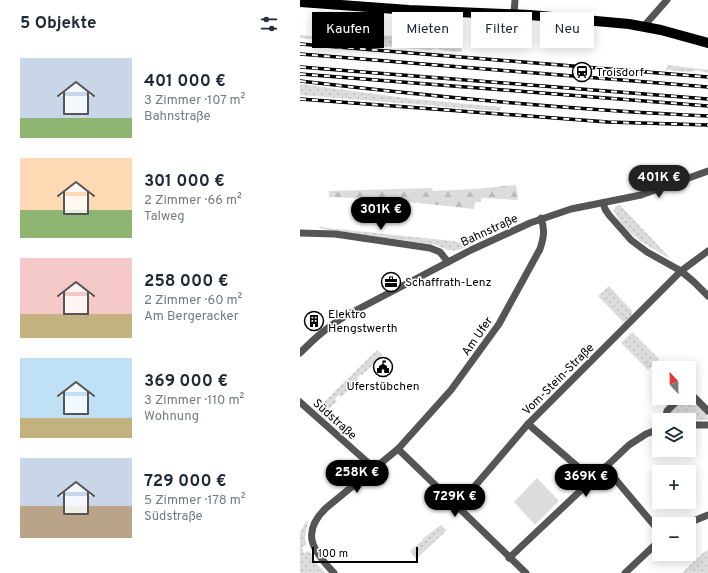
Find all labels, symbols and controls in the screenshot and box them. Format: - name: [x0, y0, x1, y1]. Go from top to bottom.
- chip: Kaufen: [312, 12, 384, 48]
- chip: Mieten: [392, 12, 463, 48]
- chip: Filter: [471, 12, 532, 48]
- chip: Neu: [540, 12, 594, 48]
- text: 5 Objekte: [20, 13, 96, 35]
- icon: filters: [258, 13, 280, 35]
- station icon: Troisdorf: [571, 61, 593, 83]
- place label: Troisdorf: [596, 65, 644, 81]
- text: 401 000 €: [144, 71, 226, 93]
- icon: home: [52, 74, 100, 122]
- text: 3 Zimmer · 107 m²: [144, 93, 245, 109]
- text: Bahnstraße: [144, 109, 210, 125]
- pin: 401K €: [626, 165, 692, 199]
- text: 401K €: [638, 170, 680, 186]
- text: 301 000 €: [144, 171, 225, 193]
- icon: home: [52, 174, 100, 222]
- text: 2 Zimmer · 66 m²: [144, 193, 242, 209]
- pin: 301K €: [348, 197, 414, 231]
- text: 301K €: [360, 202, 402, 218]
- text: Talweg: [144, 209, 185, 225]
- street label: Bahnstraße: [458, 211, 521, 251]
- text: 258 000 €: [144, 271, 228, 293]
- office icon: Schaffrath-Lenz: [380, 271, 402, 293]
- icon: home: [52, 274, 100, 322]
- place label: Schaffrath-Lenz: [405, 275, 492, 291]
- text: 2 Zimmer · 60 m²: [144, 293, 242, 309]
- place label: Elektro Hengstwerth: [328, 307, 397, 337]
- text: Am Bergeracker: [144, 309, 239, 325]
- building icon: Elektro Hengstwerth: [303, 310, 325, 332]
- street label: Am Ufer: [459, 314, 497, 359]
- street label: Vom-Stein-Straße: [519, 340, 598, 419]
- public building icon: Uferstübchen: [372, 356, 394, 378]
- north arrow: [652, 361, 696, 405]
- map controls: [652, 361, 696, 561]
- text: 369 000 €: [144, 371, 228, 393]
- icon: home: [52, 374, 100, 422]
- place label: Uferstübchen: [346, 379, 420, 395]
- text: 3 Zimmer · 110 m²: [144, 393, 244, 409]
- street label: Südstraße: [309, 396, 360, 444]
- text: Wohnung: [144, 409, 199, 425]
- button: layers: [652, 413, 696, 457]
- pin: 258K €: [324, 460, 390, 494]
- pin: 369K €: [553, 464, 619, 498]
- text: 258K €: [335, 465, 379, 481]
- button: +: [652, 465, 696, 509]
- text: 369K €: [564, 469, 608, 485]
- text: 729 000 €: [144, 471, 227, 493]
- icon: home: [52, 474, 100, 522]
- pin: 729K €: [422, 484, 488, 518]
- text: 729K €: [433, 489, 477, 505]
- text: 5 Zimmer · 178 m²: [144, 493, 245, 509]
- text: Südstraße: [144, 509, 203, 525]
- button: −: [652, 517, 696, 561]
- scale bar: [312, 545, 418, 564]
- text: 100 m: [318, 547, 348, 561]

